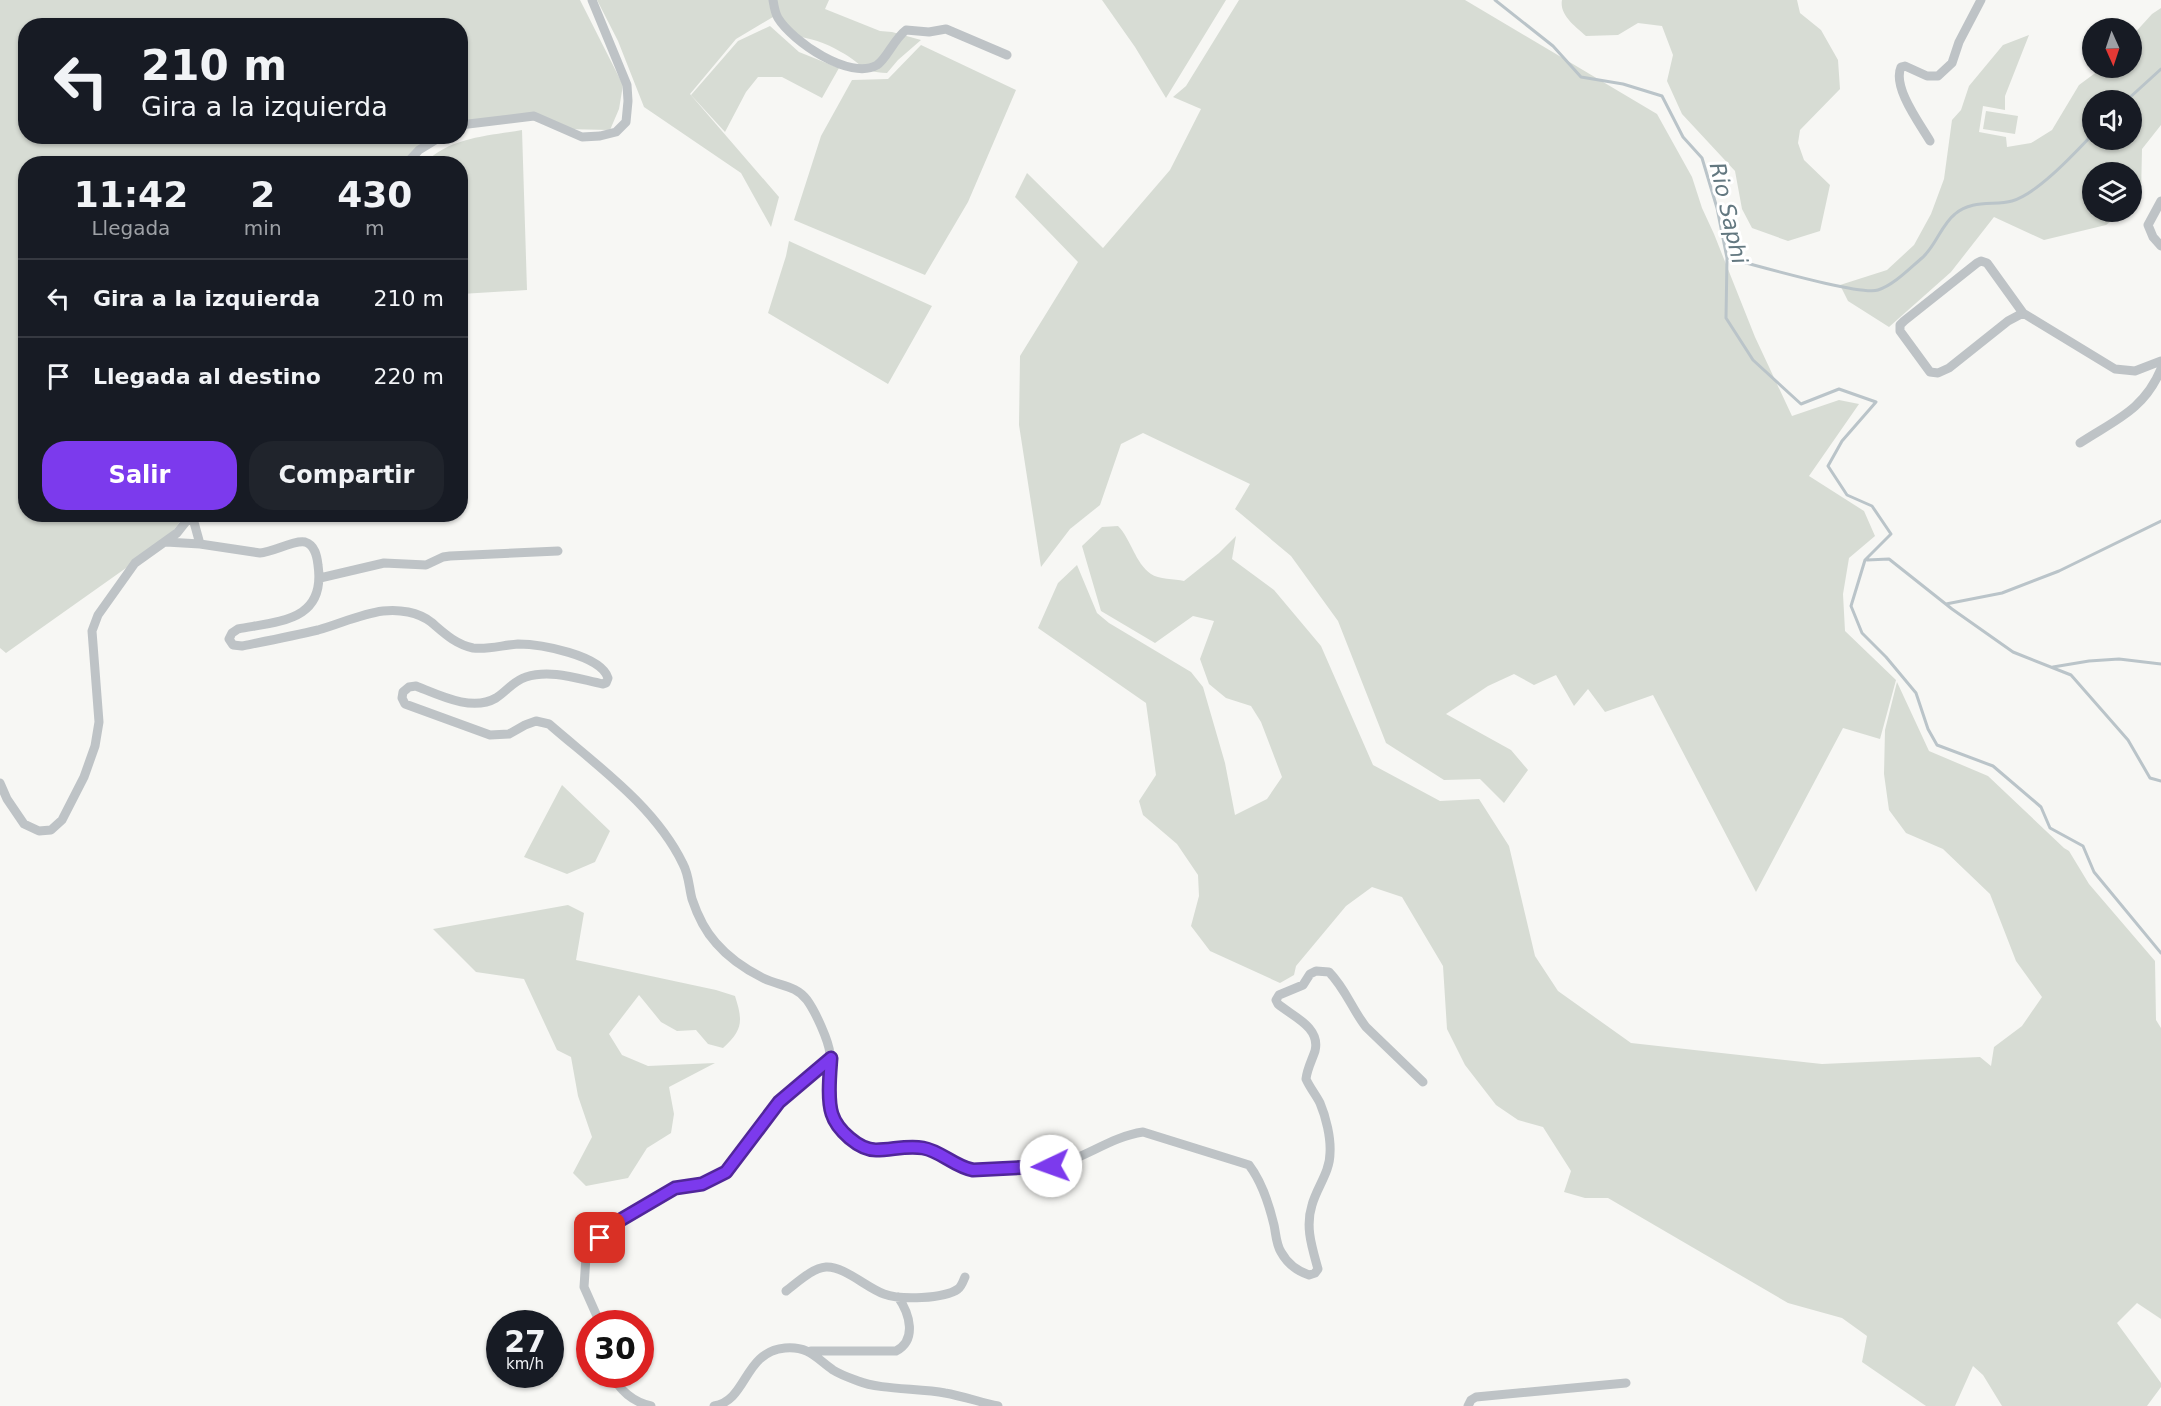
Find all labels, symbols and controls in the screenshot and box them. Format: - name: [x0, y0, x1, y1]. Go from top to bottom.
- north arrow: [2082, 18, 2142, 78]
- map controls: [2082, 18, 2142, 222]
- text: 210 m: [141, 41, 287, 90]
- icon: left: [42, 42, 120, 120]
- button: sound: [2082, 90, 2142, 150]
- text: Gira a la izquierda: [141, 91, 388, 122]
- water label: Rio Saphi: [1705, 160, 1752, 266]
- button: layers: [2082, 162, 2142, 222]
- text: 11:42: [74, 174, 188, 215]
- text: 2: [250, 174, 275, 215]
- text: 430: [337, 174, 412, 215]
- text: Llegada: [91, 216, 170, 240]
- text: min: [244, 216, 282, 240]
- text: m: [365, 216, 385, 240]
- icon: left: [42, 282, 75, 315]
- text: Gira a la izquierda: [93, 286, 320, 311]
- text: 210 m: [374, 286, 444, 311]
- icon: arrive: [42, 360, 75, 393]
- text: Llegada al destino: [93, 364, 321, 389]
- text: 220 m: [374, 364, 444, 389]
- button: Salir: [42, 441, 237, 510]
- button: Compartir: [249, 441, 444, 510]
- position arrow: [1019, 1134, 1083, 1198]
- pin: [574, 1212, 625, 1263]
- icon: arrive: [583, 1221, 616, 1254]
- speed limit sign: 30: [576, 1310, 654, 1388]
- text: 27: [504, 1324, 546, 1359]
- text: km/h: [506, 1355, 544, 1373]

